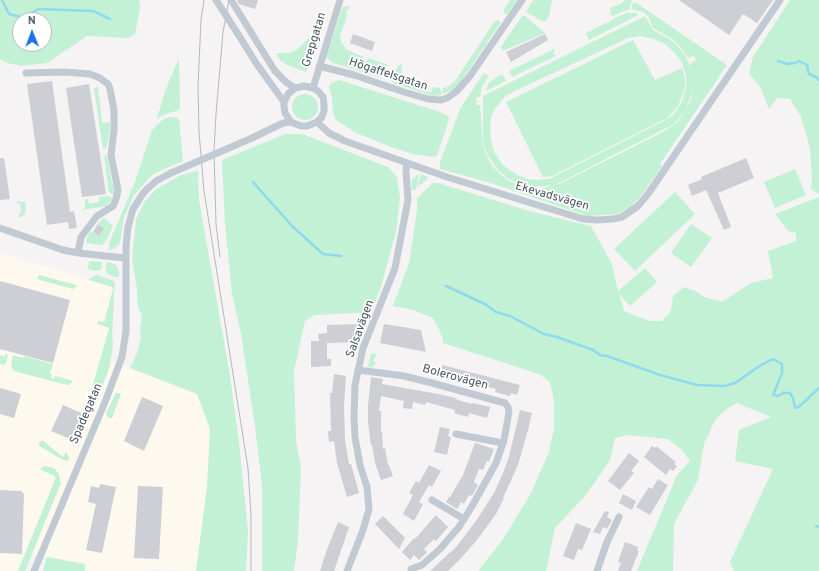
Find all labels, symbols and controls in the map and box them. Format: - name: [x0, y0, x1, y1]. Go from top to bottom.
- street label: Grepgatan: [300, 11, 330, 69]
- north arrow: [12, 12, 52, 52]
- text: N: [28, 14, 36, 28]
- street label: Högaffelsgatan: [347, 55, 429, 95]
- street label: Ekevadsvägen: [513, 180, 591, 214]
- street label: Salsavägen: [344, 298, 378, 360]
- street label: Bolerovägen: [420, 362, 490, 394]
- street label: Spadegatan: [68, 381, 106, 447]

